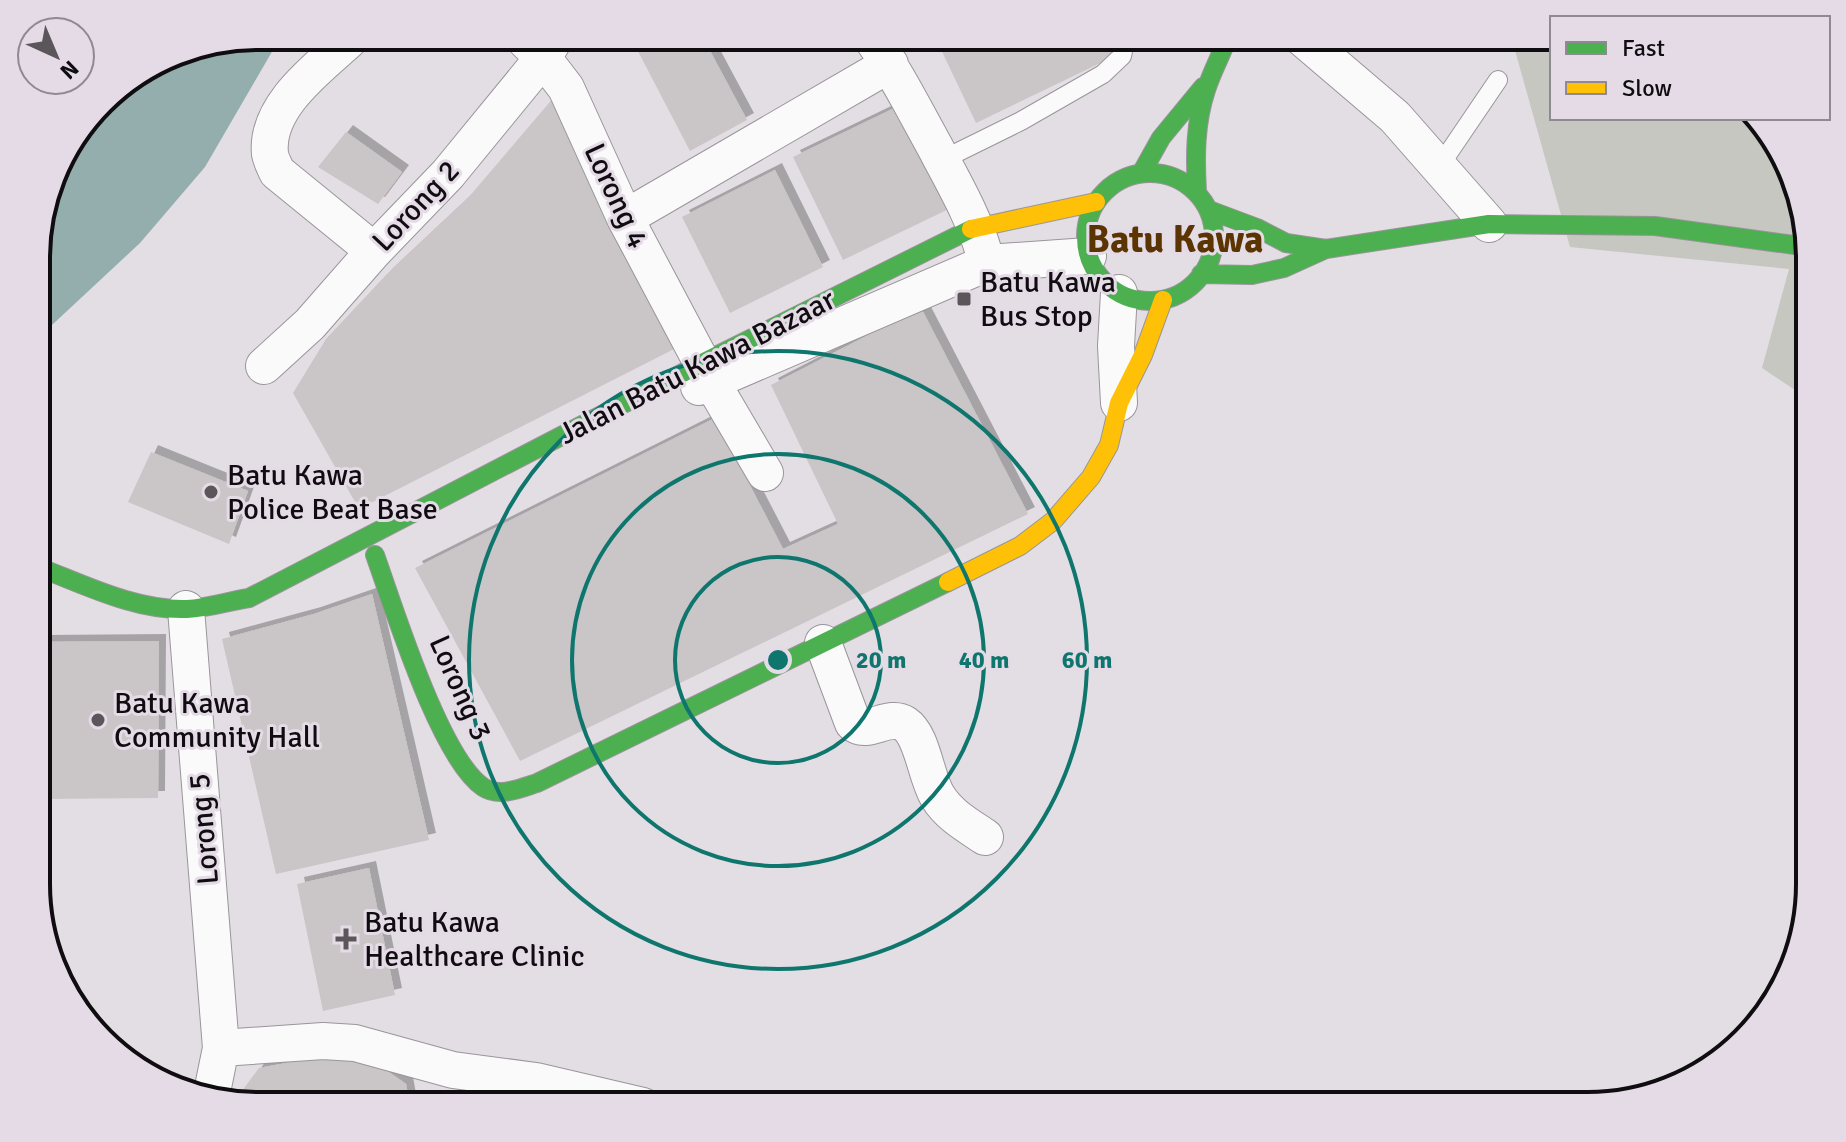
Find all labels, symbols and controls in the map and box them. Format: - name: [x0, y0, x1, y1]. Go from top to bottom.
- north arrow: [16, 16, 96, 96]
- legend: [1550, 16, 1830, 120]
- text: Fast: [1622, 33, 1665, 63]
- text: N: [55, 55, 84, 85]
- text: Slow: [1622, 73, 1672, 103]
- street label: Lorong 4: [576, 138, 656, 254]
- street label: Lorong 2: [364, 153, 468, 259]
- district label: Batu Kawa: [1087, 216, 1263, 263]
- place label: Batu Kawa Bus Stop: [980, 264, 1116, 335]
- street label: Jalan Batu Kawa Bazaar: [552, 281, 842, 453]
- marker: Batu Kawa Bus Stop: [955, 290, 973, 308]
- place label: Batu Kawa Police Beat Base: [227, 457, 438, 528]
- marker: Batu Kawa Police Beat Base: [202, 483, 220, 501]
- street label: Lorong 3: [420, 630, 500, 746]
- text: 20 m: [856, 645, 906, 675]
- text: 40 m: [959, 645, 1009, 675]
- text: 60 m: [1062, 645, 1112, 675]
- centre of rings: [764, 646, 792, 674]
- place label: Batu Kawa Community Hall: [114, 685, 320, 756]
- marker: Batu Kawa Community Hall: [89, 711, 107, 729]
- street label: Lorong 5: [181, 772, 227, 886]
- place label: Batu Kawa Healthcare Clinic: [364, 904, 585, 975]
- marker: Batu Kawa Healthcare Clinic: [335, 928, 357, 950]

